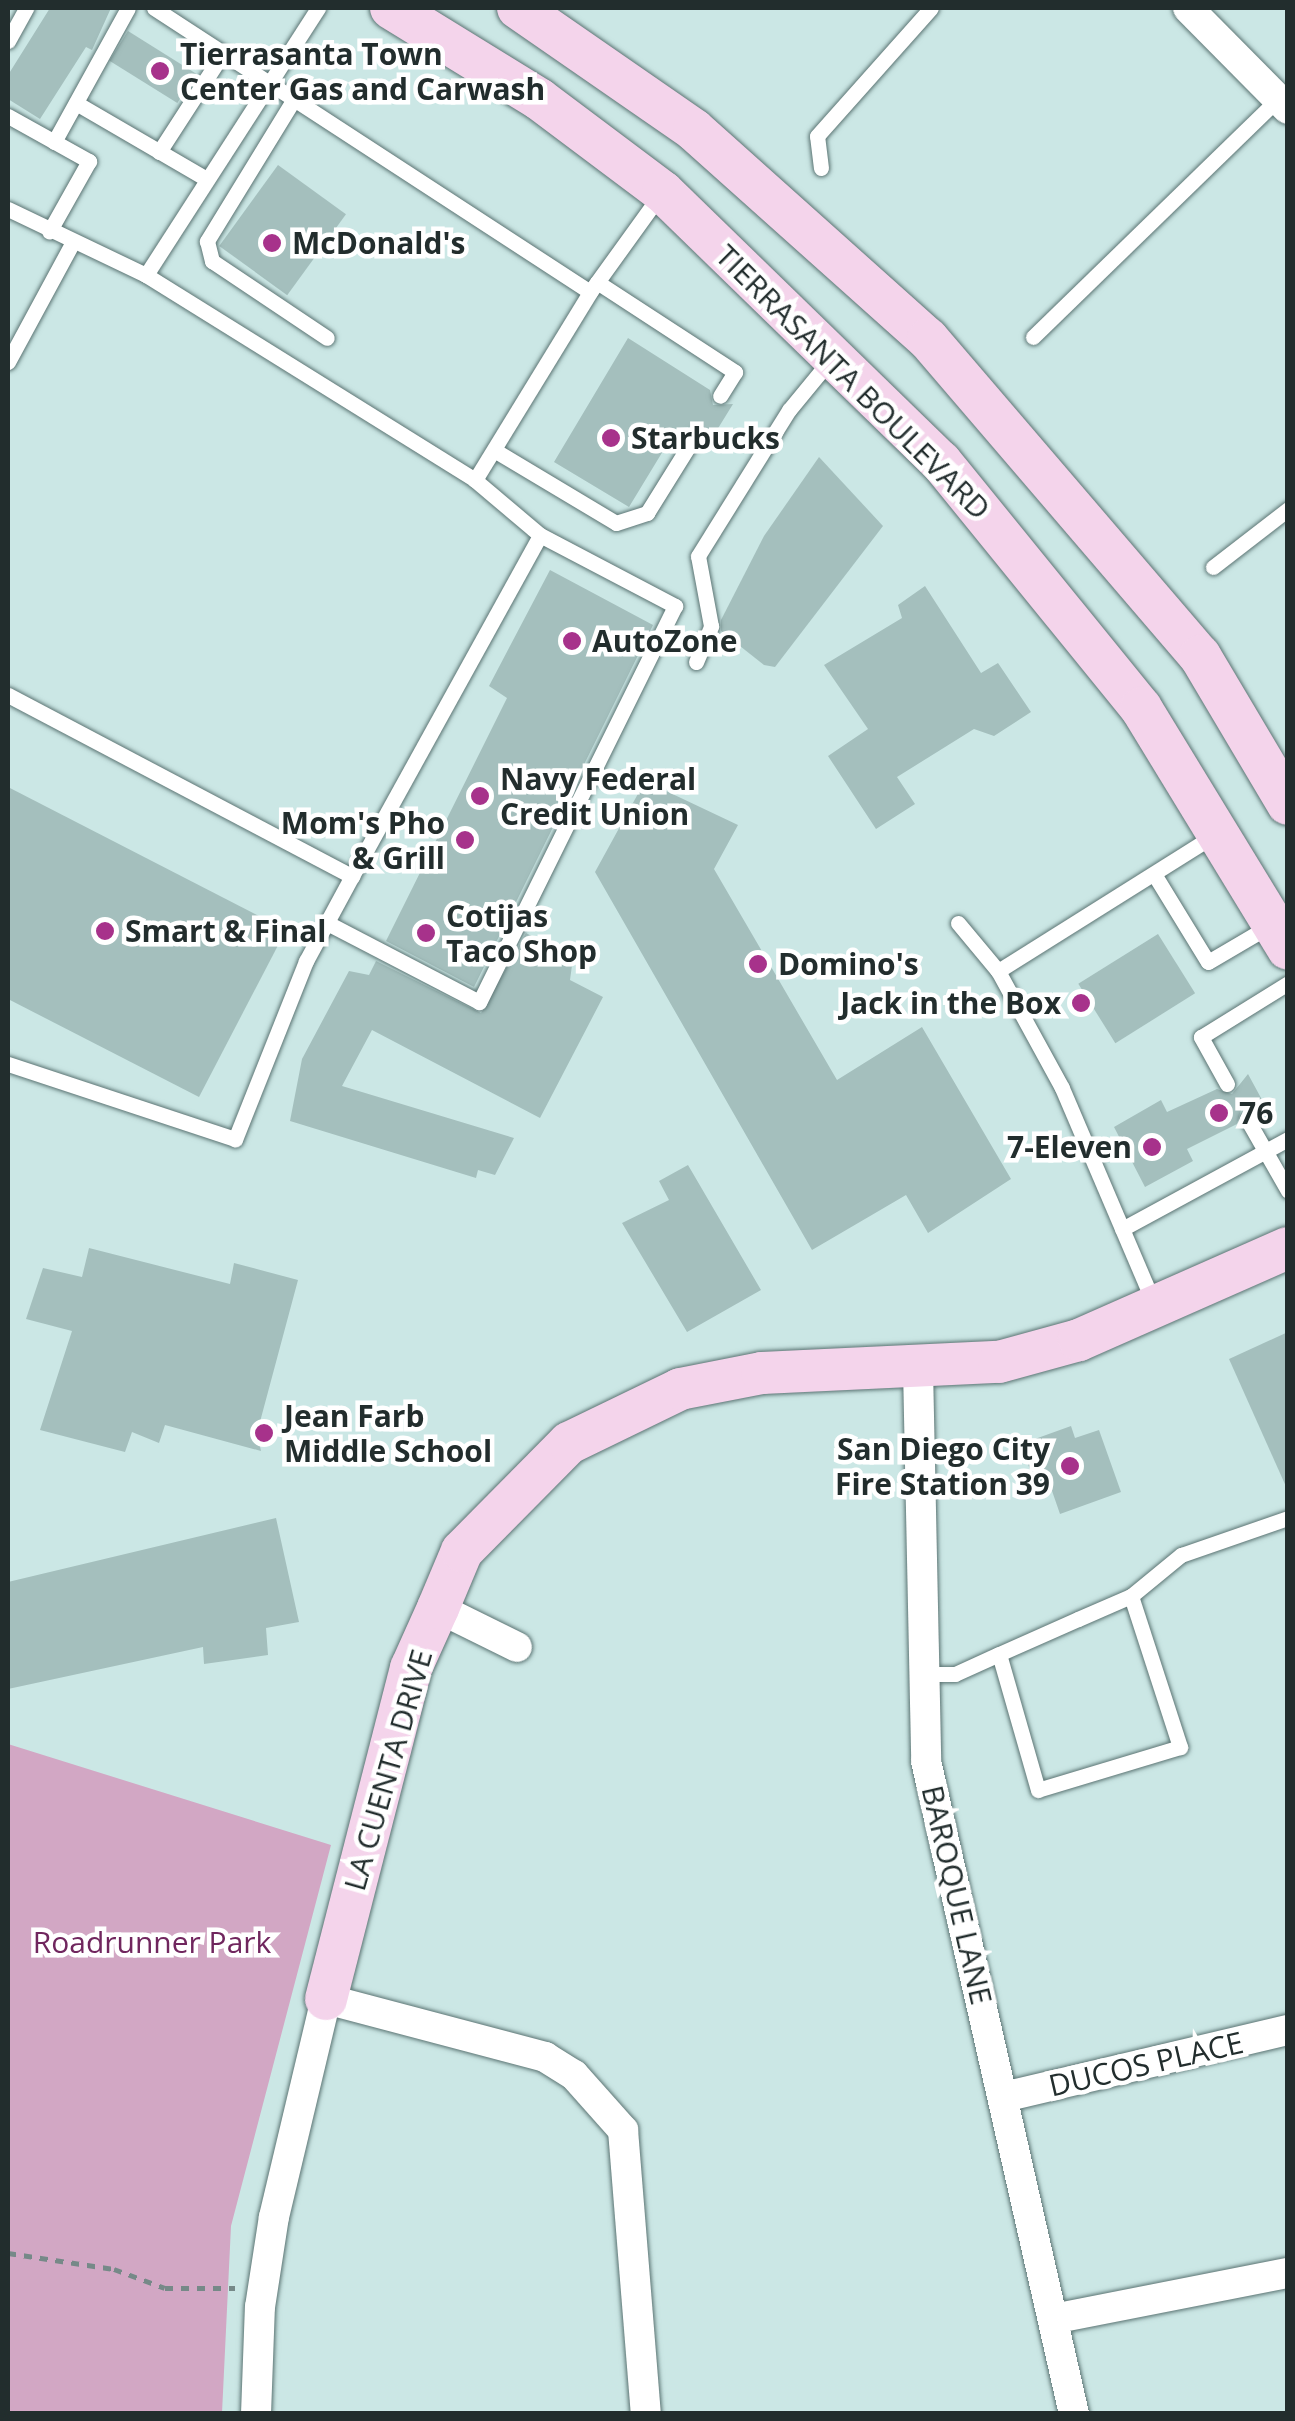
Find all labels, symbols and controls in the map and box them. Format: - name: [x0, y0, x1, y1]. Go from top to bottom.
- place label: Tierrasanta Town Center Gas and Carwash: [180, 36, 545, 106]
- marker: Tierrasanta Town Center Gas and Carwash: [149, 60, 171, 82]
- place label: McDonald's: [292, 225, 465, 261]
- marker: McDonald's: [261, 232, 283, 254]
- street label: TIERRASANTA BOULEVARD: [708, 237, 998, 527]
- place label: Starbucks: [631, 420, 780, 456]
- marker: Starbucks: [600, 427, 622, 449]
- place label: AutoZone: [592, 623, 737, 659]
- marker: AutoZone: [561, 630, 583, 652]
- place label: Navy Federal Credit Union: [500, 761, 696, 832]
- marker: Navy Federal Credit Union: [469, 785, 491, 807]
- place label: Mom's Pho & Grill: [281, 805, 445, 876]
- marker: Mom's Pho & Grill: [454, 829, 476, 851]
- place label: Cotijas Taco Shop: [446, 898, 597, 968]
- place label: Smart & Final: [125, 913, 326, 949]
- marker: Smart & Final: [94, 920, 116, 942]
- marker: Cotijas Taco Shop: [415, 922, 437, 944]
- place label: Domino's: [778, 946, 919, 982]
- marker: Domino's: [747, 953, 769, 975]
- place label: Jack in the Box: [840, 985, 1061, 1021]
- marker: Jack in the Box: [1070, 992, 1092, 1014]
- place label: 76: [1239, 1095, 1273, 1131]
- marker: 76: [1208, 1102, 1230, 1124]
- place label: 7-Eleven: [1007, 1129, 1132, 1165]
- marker: 7-Eleven: [1141, 1136, 1163, 1158]
- place label: Jean Farb Middle School: [284, 1398, 492, 1468]
- marker: Jean Farb Middle School: [253, 1422, 275, 1444]
- place label: San Diego City Fire Station 39: [835, 1431, 1050, 1502]
- marker: San Diego City Fire Station 39: [1059, 1455, 1081, 1477]
- street label: LA CUENTA DRIVE: [336, 1645, 440, 1895]
- street label: BAROQUE LANE: [914, 1782, 1000, 2008]
- park label: Roadrunner Park: [33, 1924, 271, 1960]
- street label: DUCOS PLACE: [1045, 2024, 1247, 2104]

